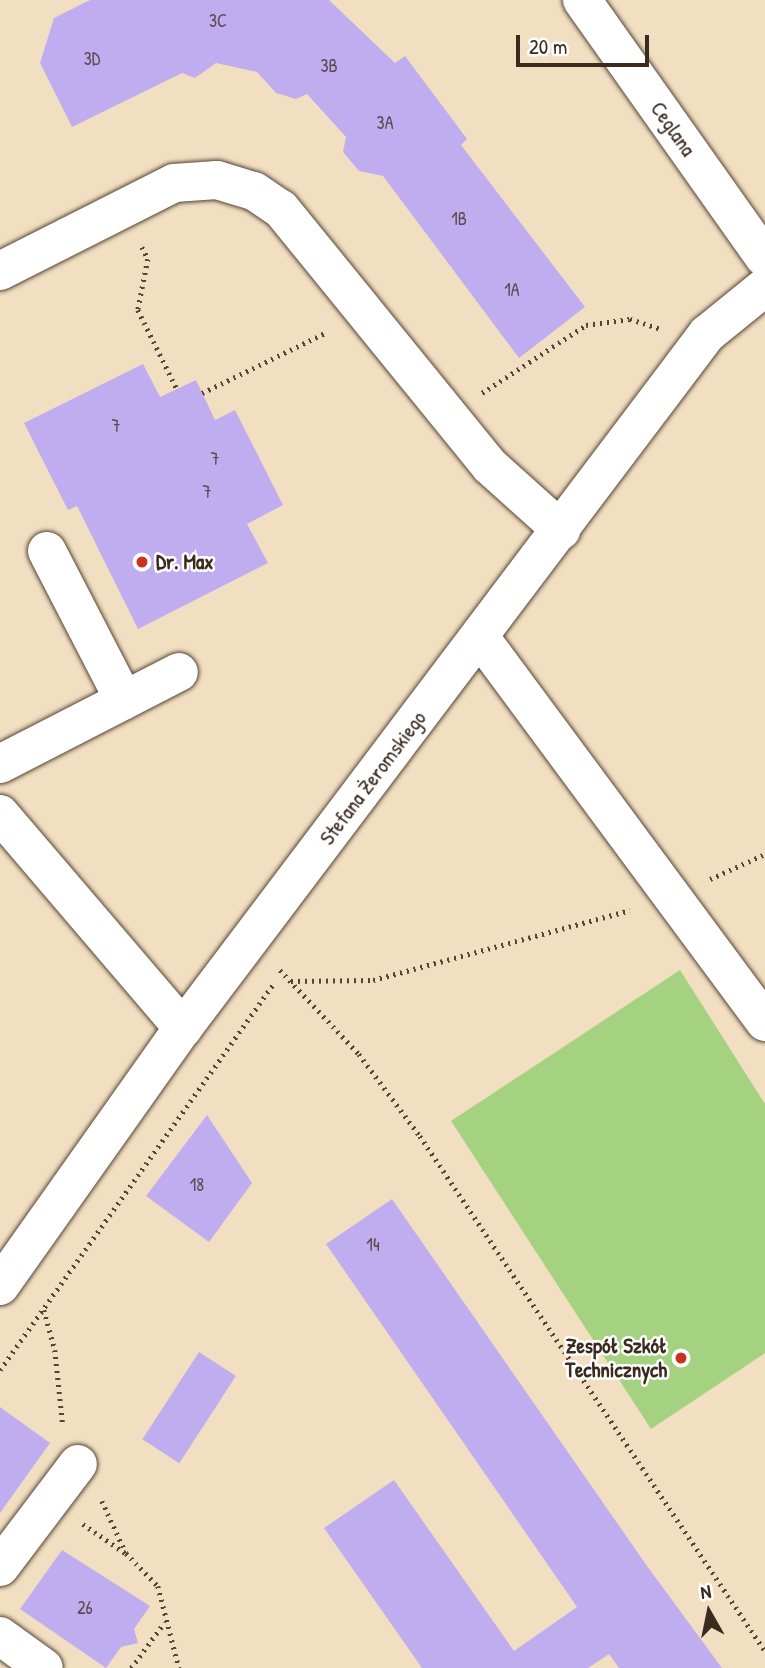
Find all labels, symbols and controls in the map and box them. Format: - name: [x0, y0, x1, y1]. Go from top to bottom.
- house number: 3C: [209, 10, 227, 32]
- scale bar: [520, 21, 653, 65]
- text: 20 m: [529, 32, 567, 61]
- house number: 3D: [84, 48, 100, 70]
- house number: 3B: [320, 55, 338, 77]
- street label: Ceglana: [645, 97, 701, 161]
- house number: 3A: [377, 112, 393, 134]
- house number: 1B: [451, 208, 467, 230]
- house number: 1A: [504, 279, 520, 301]
- house number: 7: [112, 415, 120, 437]
- house number: 7: [211, 448, 219, 470]
- house number: 7: [203, 481, 211, 503]
- place label: Dr. Max: [156, 549, 214, 575]
- marker: Dr. Max: [134, 554, 150, 570]
- street label: Stefana Żeromskiego: [314, 706, 432, 850]
- house number: 18: [190, 1174, 204, 1196]
- house number: 14: [366, 1234, 380, 1256]
- place label: Zespół Szkół Technicznych: [565, 1333, 667, 1383]
- marker: Zespół Szkół Technicznych: [673, 1350, 689, 1366]
- north arrow: [674, 1577, 744, 1647]
- text: N: [699, 1578, 713, 1605]
- house number: 26: [77, 1597, 93, 1619]

